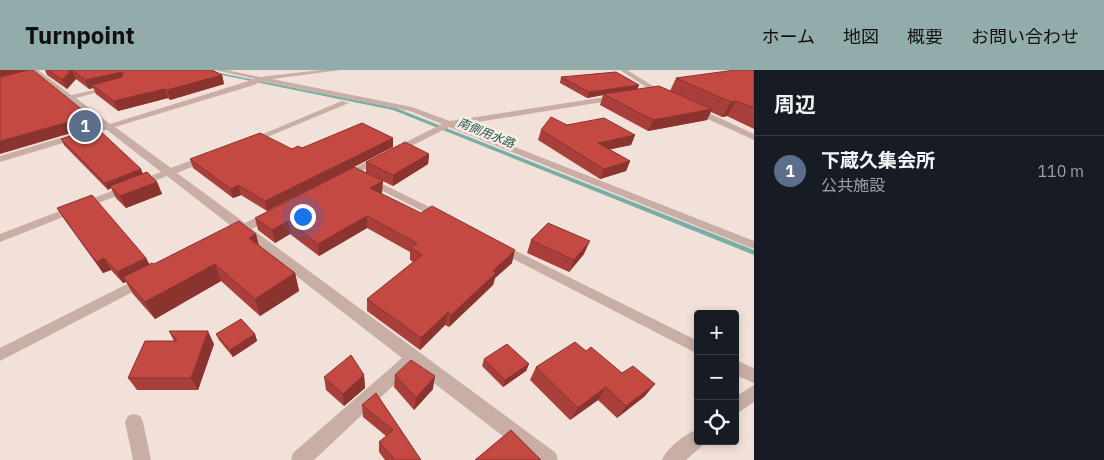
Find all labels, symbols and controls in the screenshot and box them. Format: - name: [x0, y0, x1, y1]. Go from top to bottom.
- text: Turnpoint: [25, 19, 135, 51]
- text: ホーム: [762, 25, 815, 48]
- text: 地図: [843, 25, 879, 48]
- text: 概要: [907, 25, 943, 48]
- text: お問い合わせ: [971, 25, 1079, 48]
- text: 周辺: [774, 90, 816, 118]
- pin: 1: [69, 107, 101, 145]
- water label: 南側用水路: [456, 114, 518, 151]
- text: 下蔵久集会所: [821, 148, 935, 172]
- text: 1: [785, 161, 795, 181]
- text: 110 m: [1037, 161, 1084, 181]
- text: 公共施設: [821, 175, 885, 195]
- your location: [290, 204, 316, 230]
- map controls: [694, 310, 739, 445]
- button: +: [694, 310, 739, 355]
- button: −: [694, 355, 739, 400]
- button: locate: [694, 400, 739, 445]

